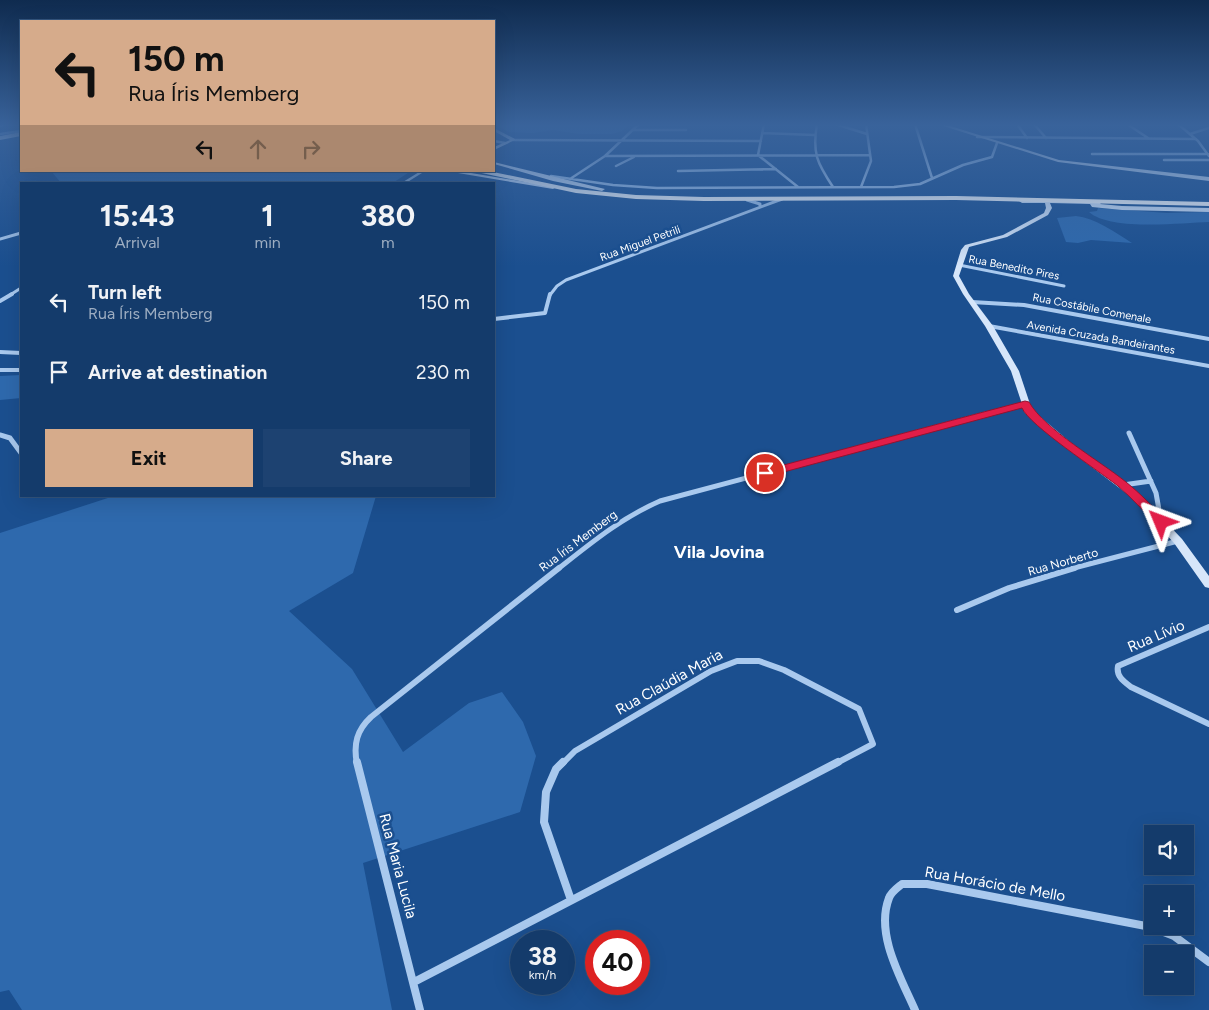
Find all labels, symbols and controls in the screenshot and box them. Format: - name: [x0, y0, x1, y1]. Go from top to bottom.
- text: 150 m: [128, 38, 225, 80]
- icon: left: [45, 40, 110, 105]
- text: Rua Íris Memberg: [128, 80, 300, 107]
- icon: left: [191, 135, 219, 163]
- icon: ahead: [244, 135, 272, 163]
- icon: right: [297, 135, 325, 163]
- text: 15:43: [100, 197, 175, 234]
- text: 1: [261, 197, 274, 234]
- text: 380: [361, 197, 415, 234]
- street label: Rua Miguel Petrili: [598, 223, 682, 264]
- text: Arrival: [115, 233, 160, 252]
- text: min: [255, 233, 281, 252]
- text: m: [381, 233, 395, 252]
- street label: Rua Benedito Pires: [967, 252, 1060, 283]
- text: Turn left: [88, 281, 162, 304]
- icon: left: [45, 288, 73, 316]
- text: 150 m: [418, 291, 470, 314]
- street label: Rua Costábile Comenale: [1032, 291, 1152, 326]
- text: Rua Íris Memberg: [88, 304, 213, 323]
- street label: Avenida Cruzada Bandeirantes: [1026, 318, 1176, 357]
- icon: arrive: [45, 358, 73, 386]
- text: Arrive at destination: [88, 361, 267, 384]
- text: 230 m: [416, 361, 470, 384]
- button: Exit: [45, 429, 253, 487]
- button: Share: [263, 429, 470, 487]
- pin: [744, 452, 786, 494]
- icon: arrive: [751, 459, 779, 487]
- position arrow: [1134, 495, 1186, 547]
- street label: Rua Íris Memberg: [536, 507, 620, 575]
- district label: Vila Jovina: [674, 541, 764, 563]
- street label: Rua Norberto: [1026, 545, 1100, 579]
- street label: Rua Lívio: [1125, 616, 1188, 656]
- street label: Rua Claúdia Maria: [612, 645, 726, 719]
- street label: Rua Maria Lucila: [375, 811, 421, 921]
- map controls: [1144, 825, 1194, 995]
- button: sound: [1144, 825, 1194, 875]
- street label: Rua Horácio de Mello: [923, 863, 1067, 905]
- button: +: [1144, 885, 1194, 935]
- speed limit sign: 40: [585, 930, 650, 995]
- text: 38: [528, 941, 557, 971]
- button: −: [1144, 945, 1194, 995]
- text: km/h: [529, 968, 556, 982]

